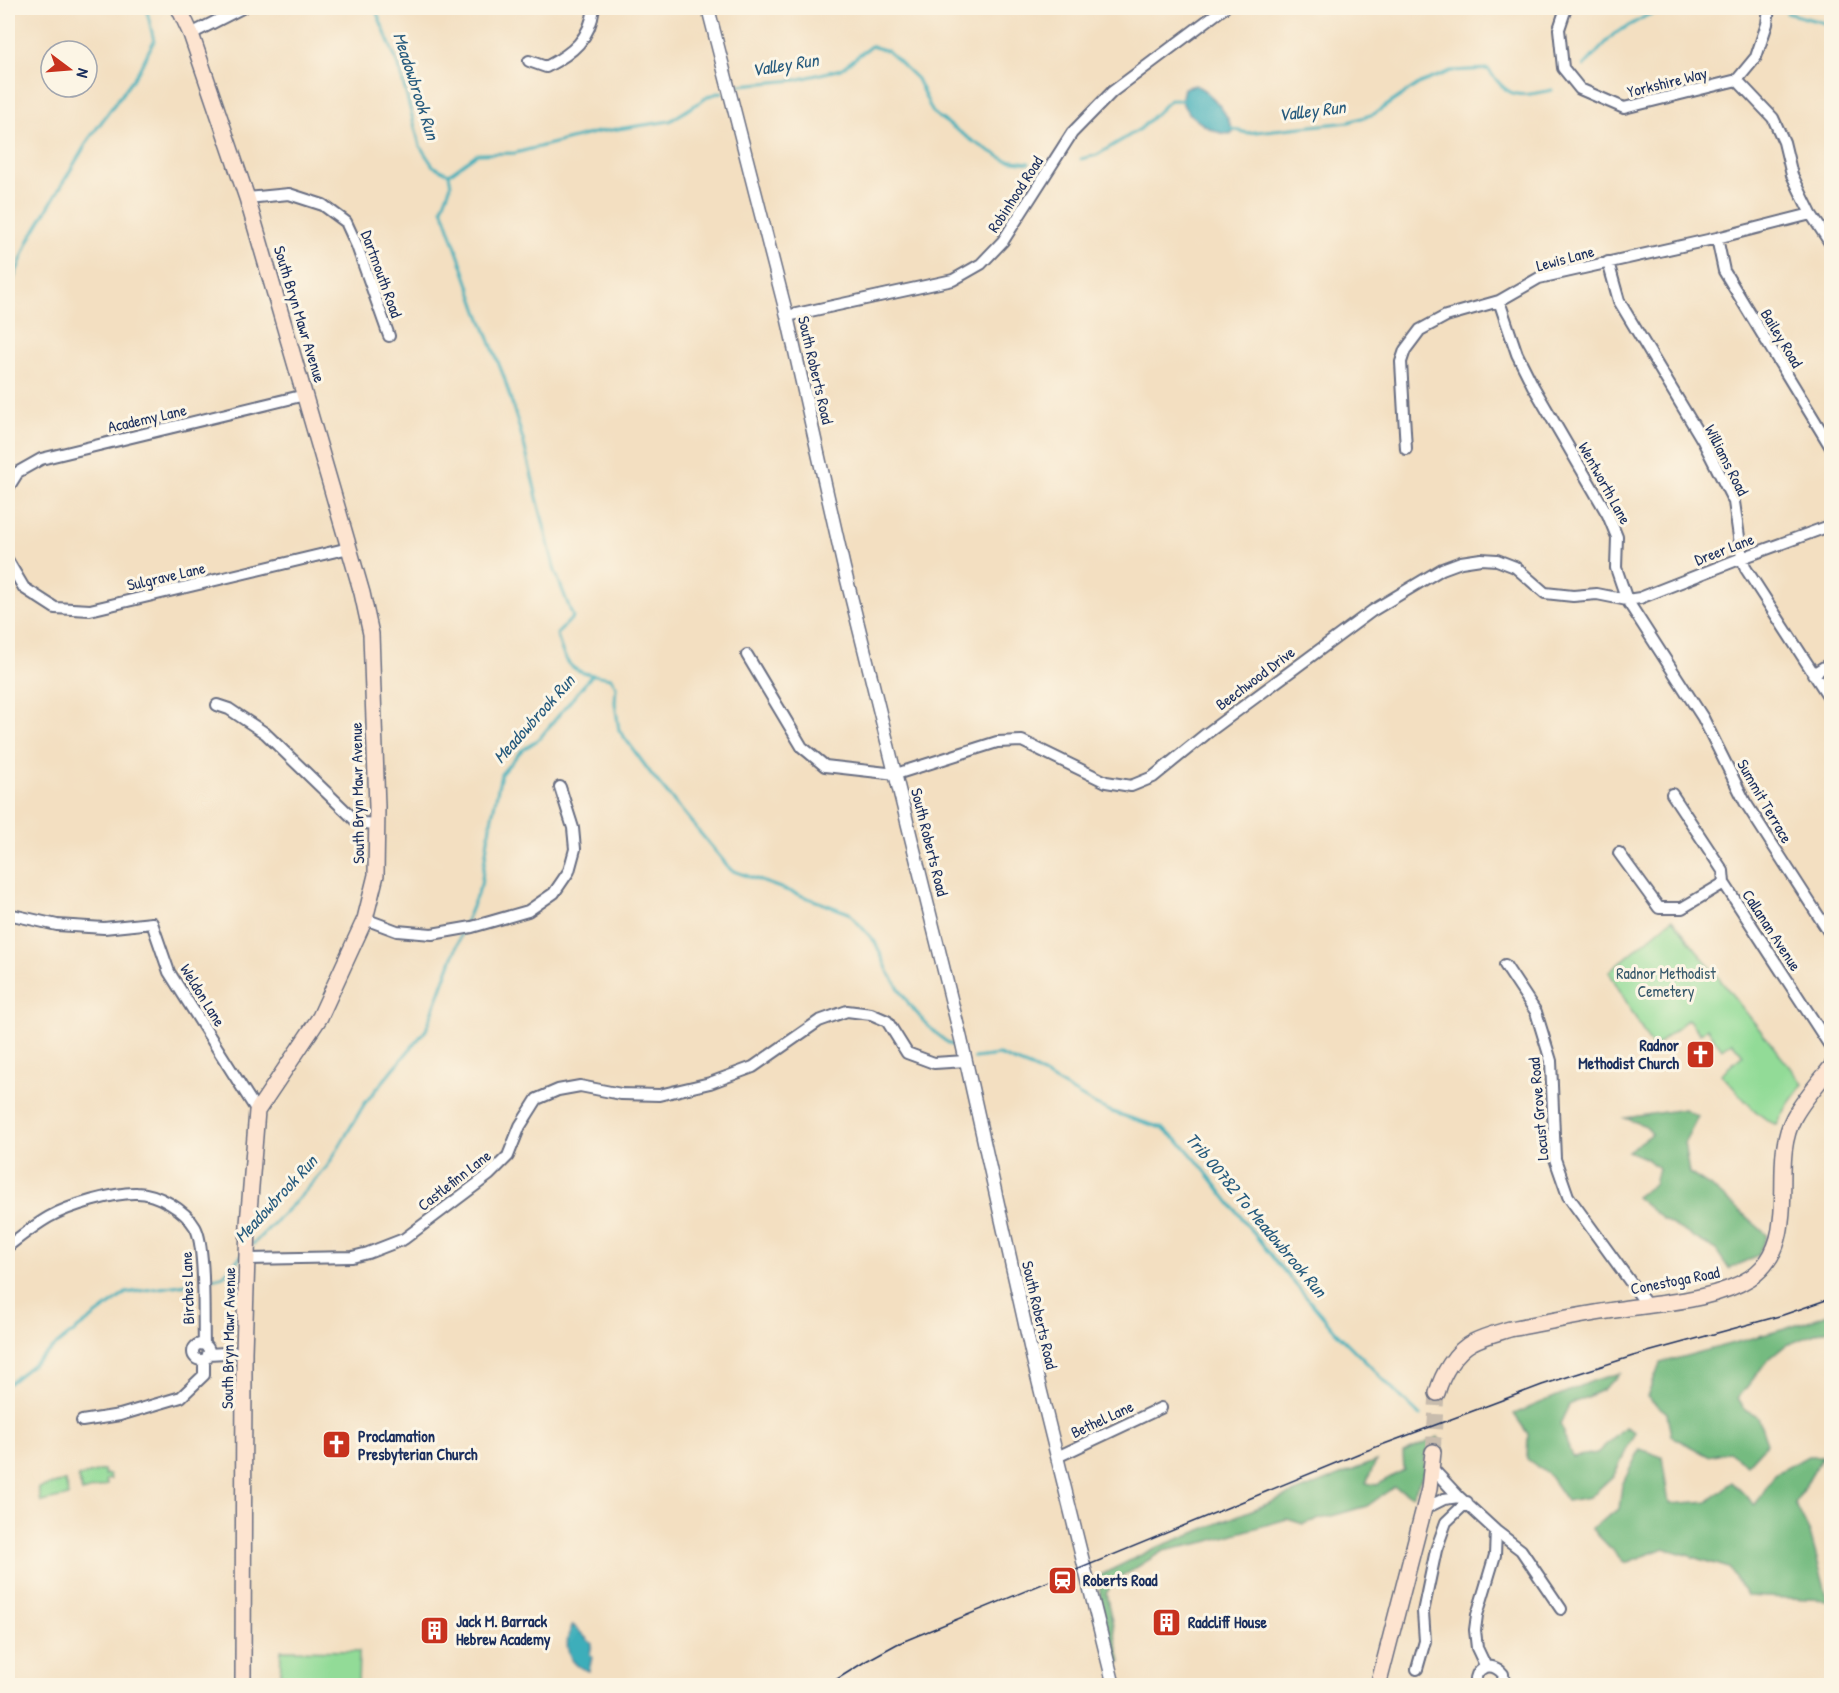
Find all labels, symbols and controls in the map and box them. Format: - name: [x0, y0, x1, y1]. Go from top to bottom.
- water label: Meadowbrook Run: [387, 29, 446, 145]
- north arrow: [39, 39, 99, 99]
- water label: Valley Run: [750, 47, 822, 82]
- street label: Yorkshire Way: [1625, 61, 1710, 103]
- text: N: [72, 66, 95, 81]
- water label: Valley Run: [1277, 94, 1349, 127]
- street label: Robinhood Road: [982, 152, 1048, 236]
- street label: Dartmouth Road: [356, 227, 408, 321]
- street label: Lewis Lane: [1534, 240, 1597, 276]
- street label: South Bryn Mawr Avenue: [269, 243, 331, 386]
- street label: Bailey Road: [1756, 304, 1808, 372]
- street label: South Roberts Road: [793, 314, 839, 426]
- street label: Academy Lane: [106, 398, 189, 438]
- street label: Williams Road: [1700, 421, 1754, 499]
- street label: Wentworth Lane: [1573, 438, 1637, 529]
- street label: Dreer Lane: [1691, 527, 1758, 570]
- street label: Sulgrave Lane: [125, 556, 208, 596]
- street label: Beechwood Drive: [1211, 641, 1300, 715]
- water label: Meadowbrook Run: [487, 667, 581, 768]
- street label: South Bryn Mawr Avenue: [345, 721, 369, 864]
- street label: Summit Terrace: [1732, 755, 1798, 847]
- street label: South Roberts Road: [906, 786, 954, 898]
- street label: Callanan Avenue: [1737, 885, 1807, 976]
- street label: Weldon Lane: [175, 960, 231, 1031]
- park label: Radnor Methodist Cemetery: [1616, 962, 1716, 1002]
- place label: Radnor Methodist Church: [1578, 1034, 1680, 1074]
- church icon: Radnor Methodist Church: [1684, 1038, 1716, 1070]
- street label: Locust Grove Road: [1523, 1057, 1553, 1161]
- water label: Trib 00782 To Meadowbrook Run: [1180, 1127, 1334, 1304]
- street label: Castlefinn Lane: [413, 1144, 496, 1216]
- water label: Meadowbrook Run: [228, 1148, 324, 1248]
- street label: Birches Lane: [175, 1251, 199, 1325]
- street label: South Roberts Road: [1017, 1259, 1063, 1371]
- street label: Conestoga Road: [1629, 1261, 1721, 1299]
- street label: South Bryn Mawr Avenue: [216, 1266, 240, 1409]
- street label: Bethel Lane: [1067, 1395, 1138, 1443]
- place label: Proclamation Presbyterian Church: [358, 1425, 478, 1466]
- church icon: Proclamation Presbyterian Church: [321, 1429, 353, 1461]
- station icon: Roberts Road: [1046, 1564, 1078, 1596]
- place label: Roberts Road: [1083, 1569, 1158, 1591]
- building icon: Radcliff House: [1151, 1606, 1183, 1638]
- place label: Jack M. Barrack Hebrew Academy: [456, 1610, 551, 1651]
- place label: Radcliff House: [1188, 1611, 1267, 1633]
- building icon: Jack M. Barrack Hebrew Academy: [419, 1614, 451, 1646]

